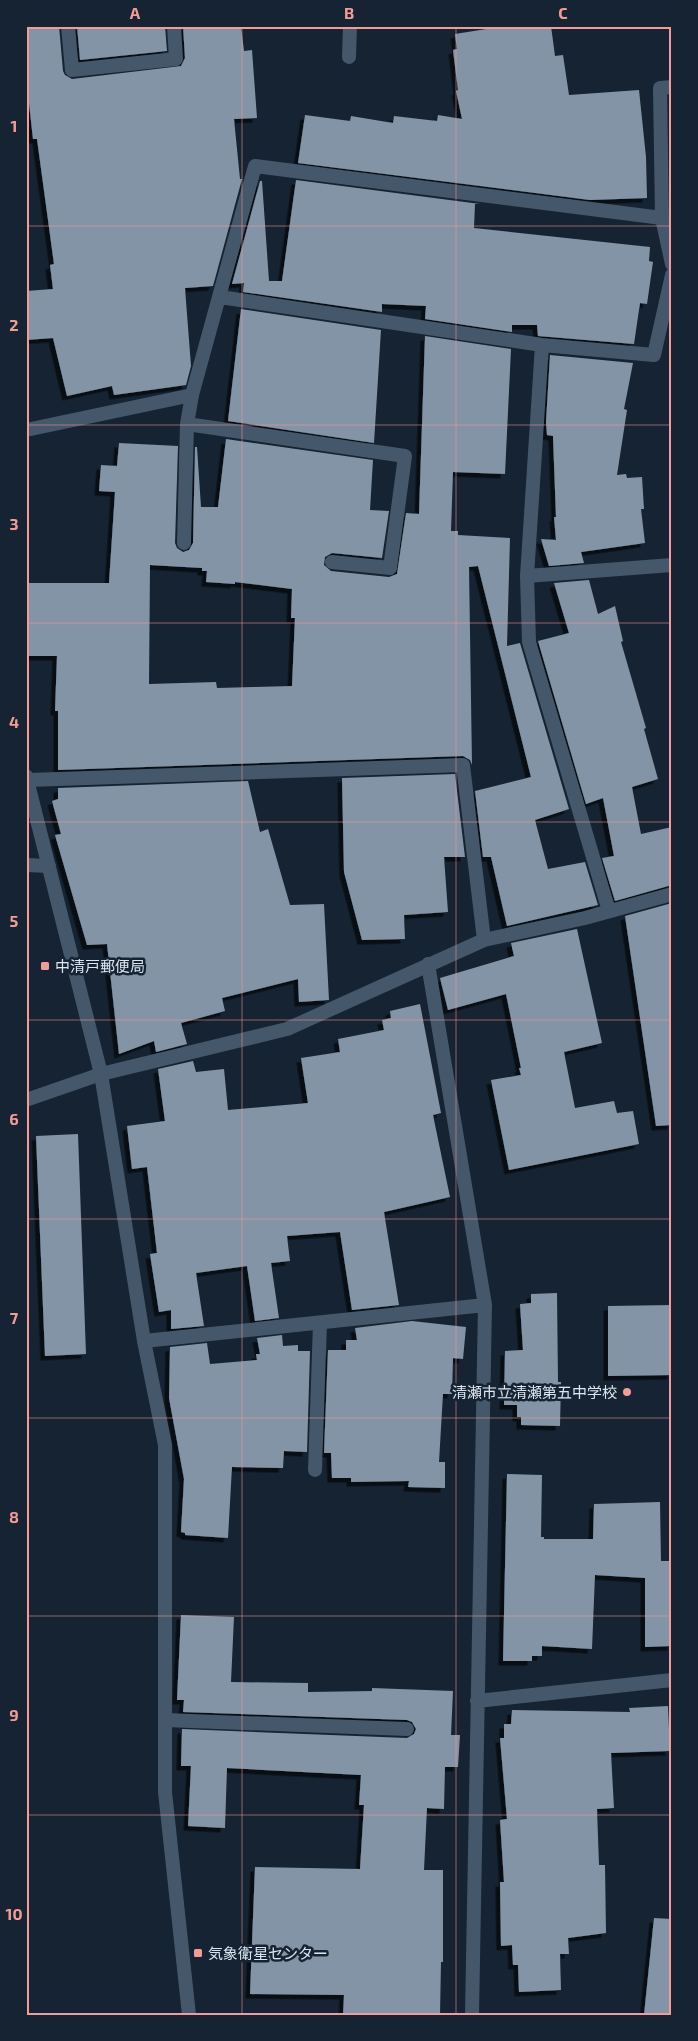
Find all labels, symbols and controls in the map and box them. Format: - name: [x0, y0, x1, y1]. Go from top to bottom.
- text: A: [130, 3, 141, 22]
- text: B: [344, 3, 354, 22]
- text: C: [558, 3, 568, 22]
- text: 1: [11, 116, 17, 135]
- text: 2: [9, 315, 19, 334]
- text: 3: [9, 514, 19, 533]
- text: 4: [9, 712, 19, 731]
- text: 5: [10, 911, 19, 930]
- place label: 中清戸郵便局: [55, 957, 145, 975]
- marker: 中清戸郵便局: [39, 960, 51, 972]
- text: 6: [9, 1109, 19, 1128]
- text: 7: [10, 1308, 19, 1327]
- place label: 清瀬市立清瀬第五中学校: [452, 1383, 617, 1401]
- marker: 清瀬市立清瀬第五中学校: [621, 1386, 633, 1398]
- text: 8: [9, 1507, 19, 1526]
- text: 9: [9, 1705, 19, 1724]
- text: 10: [5, 1904, 23, 1923]
- place label: 気象衛星センター: [208, 1944, 328, 1962]
- marker: 気象衛星センター: [192, 1947, 204, 1959]

